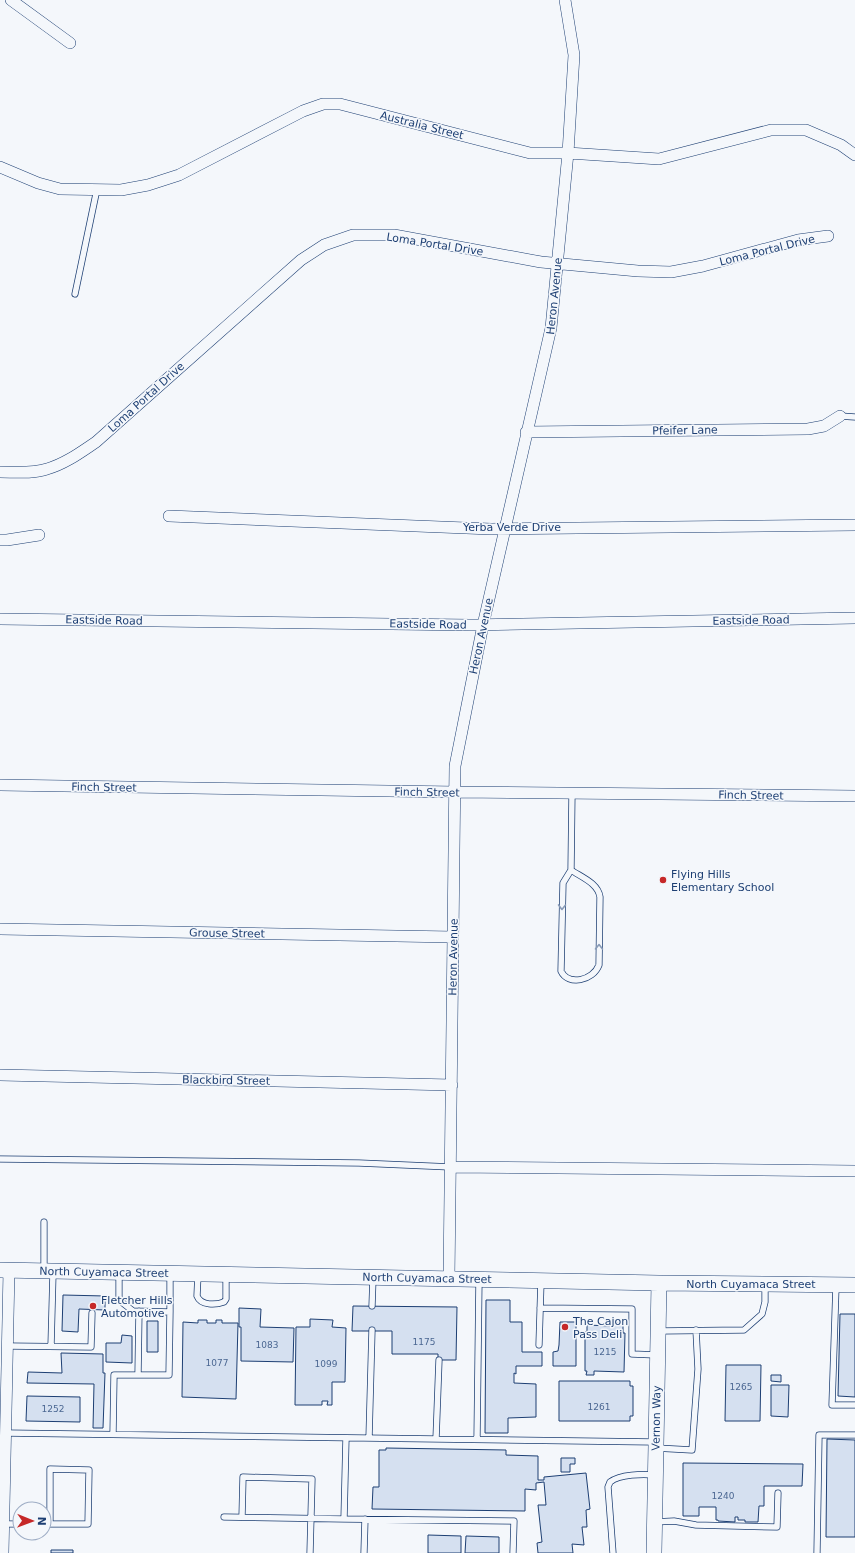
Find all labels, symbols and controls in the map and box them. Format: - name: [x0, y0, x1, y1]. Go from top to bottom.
- street label: Australia Street: [379, 109, 466, 142]
- street label: Loma Portal Drive: [385, 230, 485, 259]
- street label: Loma Portal Drive: [718, 232, 816, 269]
- street label: Heron Avenue: [544, 257, 565, 335]
- street label: Loma Portal Drive: [106, 360, 187, 435]
- street label: Pfeifer Lane: [652, 423, 718, 438]
- street label: Yerba Verde Drive: [462, 521, 561, 534]
- street label: Heron Avenue: [467, 597, 496, 675]
- street label: Eastside Road: [65, 613, 143, 628]
- street label: Eastside Road: [712, 613, 790, 628]
- street label: Eastside Road: [389, 617, 467, 632]
- street label: Finch Street: [71, 780, 138, 795]
- street label: Finch Street: [394, 785, 461, 800]
- street label: Finch Street: [718, 788, 785, 803]
- place label: Flying Hills Elementary School: [671, 868, 774, 894]
- marker: Flying Hills Elementary School: [658, 875, 668, 885]
- one-way arrow: [558, 904, 566, 910]
- street label: Heron Avenue: [446, 918, 461, 996]
- street label: Grouse Street: [189, 926, 266, 941]
- one-way arrow: [595, 944, 603, 950]
- street label: Blackbird Street: [182, 1073, 271, 1088]
- street label: North Cuyamaca Street: [39, 1265, 169, 1280]
- street label: North Cuyamaca Street: [362, 1271, 492, 1286]
- street label: North Cuyamaca Street: [686, 1278, 816, 1291]
- place label: Fletcher Hills Automotive: [101, 1294, 173, 1320]
- marker: Fletcher Hills Automotive: [88, 1301, 98, 1311]
- place label: The Cajon Pass Deli: [572, 1315, 628, 1341]
- marker: The Cajon Pass Deli: [560, 1322, 570, 1332]
- house number: 1175: [413, 1337, 435, 1347]
- house number: 1083: [256, 1340, 278, 1350]
- house number: 1215: [594, 1347, 616, 1357]
- house number: 1077: [206, 1358, 228, 1368]
- house number: 1099: [315, 1359, 338, 1369]
- house number: 1265: [730, 1382, 752, 1392]
- street label: Vernon Way: [649, 1385, 664, 1451]
- house number: 1261: [588, 1402, 610, 1412]
- house number: 1252: [42, 1404, 64, 1414]
- house number: 1240: [712, 1491, 735, 1501]
- north arrow: [12, 1501, 52, 1541]
- text: N: [35, 1516, 48, 1526]

